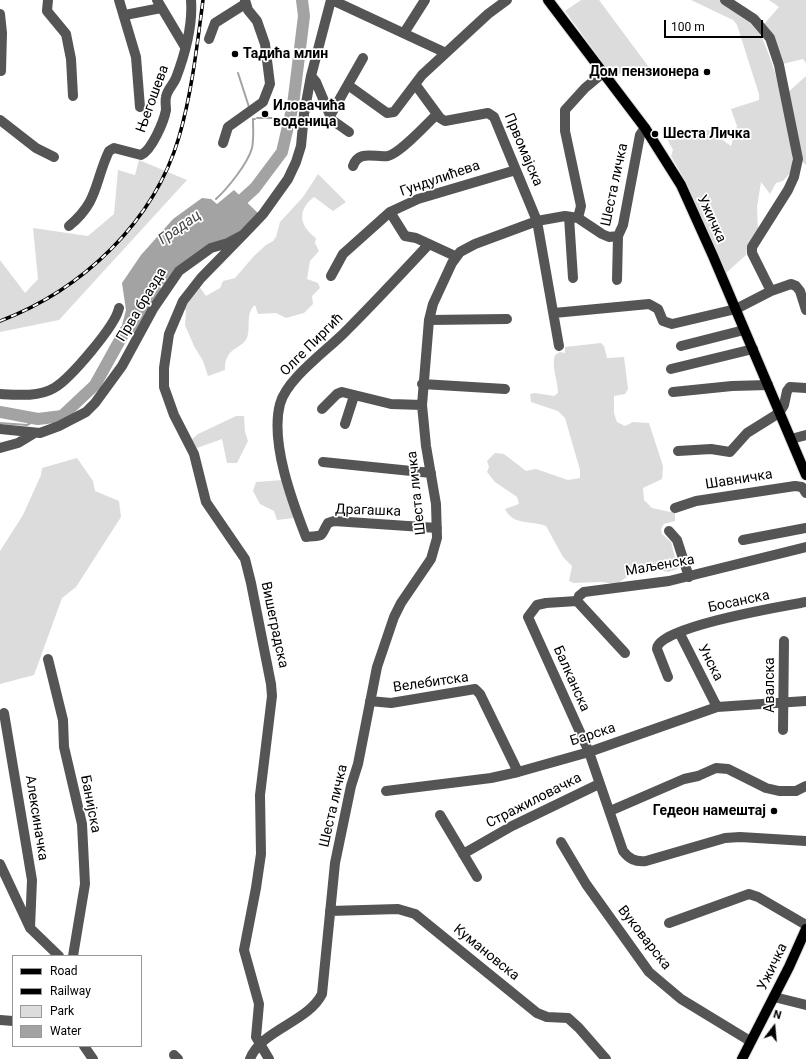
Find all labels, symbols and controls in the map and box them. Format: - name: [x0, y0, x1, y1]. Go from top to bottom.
- scale bar: [666, 12, 765, 38]
- text: 100 m: [671, 20, 705, 34]
- place label: Тадића млин: [243, 46, 328, 62]
- marker: Тадића млин: [230, 49, 240, 59]
- street label: Његошева: [133, 63, 173, 135]
- place label: Дом пензионера: [589, 64, 699, 80]
- marker: Дом пензионера: [702, 67, 712, 77]
- place label: Иловачића воденица: [273, 98, 345, 130]
- marker: Иловачића воденица: [260, 109, 270, 119]
- street label: Првомајска: [500, 111, 546, 189]
- place label: Шеста Личка: [663, 126, 750, 142]
- marker: Шеста Личка: [650, 129, 660, 139]
- street label: Шеста личка: [598, 142, 632, 228]
- street label: Гундулићева: [398, 157, 482, 201]
- street label: Ужичка: [693, 193, 729, 245]
- water label: Градац: [155, 207, 205, 249]
- street label: Прва бразда: [113, 265, 171, 345]
- street label: Олге Пиргић: [277, 310, 347, 380]
- street label: Шеста личка: [404, 450, 430, 536]
- street label: Шавничка: [704, 466, 774, 494]
- street label: Драгашка: [335, 501, 401, 521]
- street label: Маљенска: [624, 552, 696, 580]
- street label: Вишеградска: [257, 580, 291, 670]
- street label: Босанска: [707, 587, 771, 617]
- street label: Унска: [694, 642, 726, 684]
- street label: Балканска: [549, 643, 593, 715]
- street label: Авалска: [762, 657, 778, 713]
- street label: Велебитска: [392, 669, 470, 697]
- street label: Барска: [568, 720, 618, 750]
- street label: Шеста личка: [316, 763, 352, 849]
- street label: Стражиловачка: [484, 770, 584, 832]
- street label: Алексиначка: [21, 774, 51, 862]
- street label: Банијска: [76, 774, 104, 834]
- place label: Гедеон намештај: [653, 803, 766, 819]
- marker: Гедеон намештај: [769, 806, 779, 816]
- street label: Вуковарска: [614, 903, 674, 973]
- street label: Кумановска: [450, 921, 522, 985]
- street label: Ужичка: [754, 941, 792, 993]
- legend: [12, 955, 142, 1047]
- text: Road: [50, 964, 78, 978]
- text: Railway: [50, 984, 91, 998]
- text: Park: [50, 1004, 74, 1018]
- north arrow: [754, 1007, 794, 1047]
- text: N: [772, 1008, 783, 1022]
- text: Water: [50, 1024, 81, 1038]

